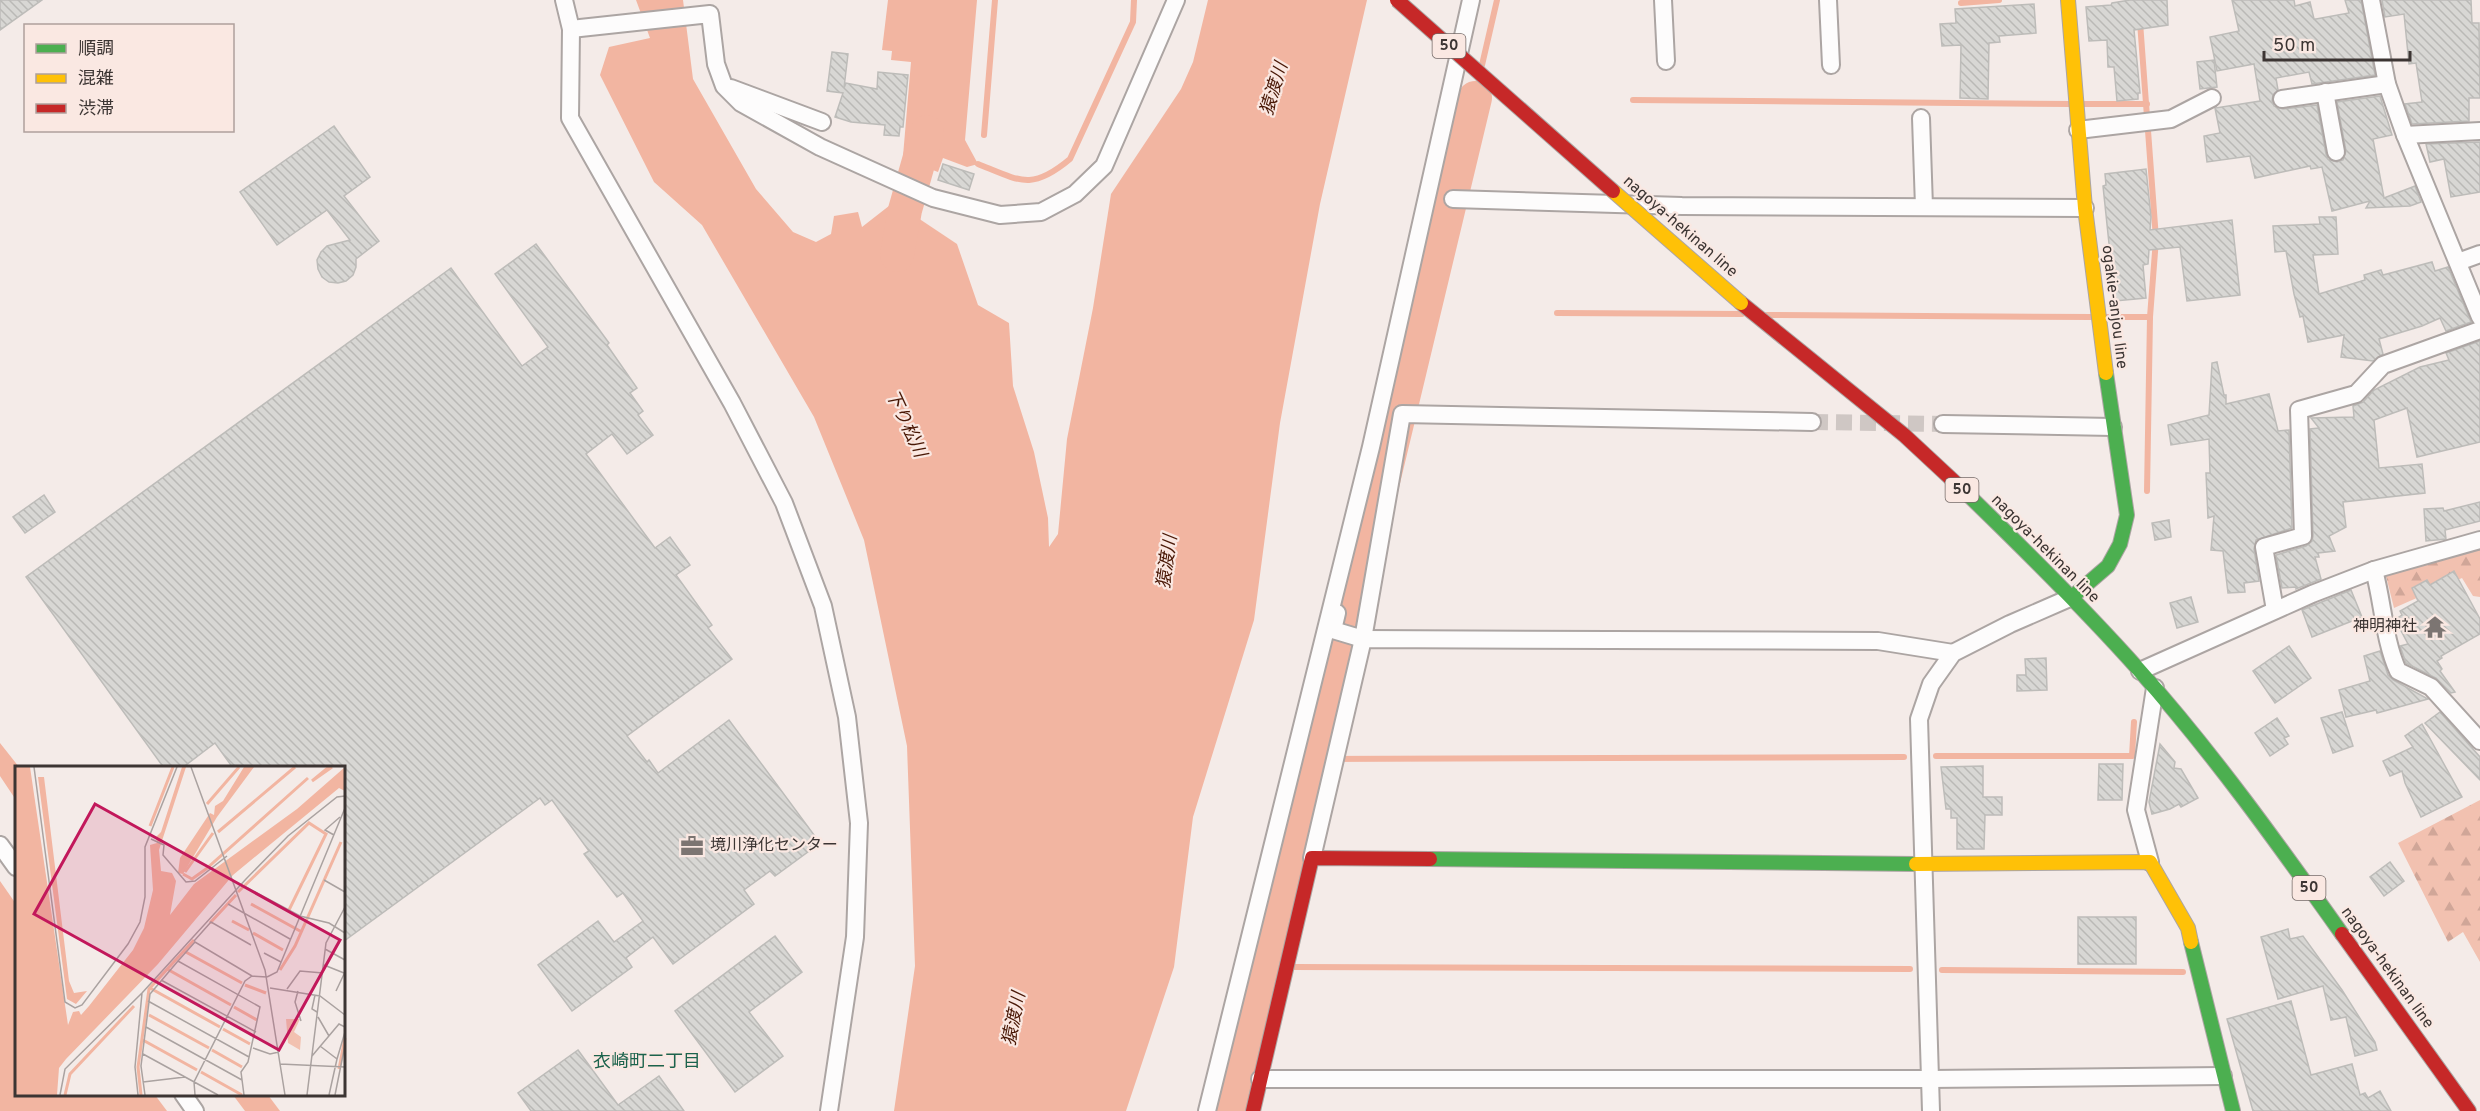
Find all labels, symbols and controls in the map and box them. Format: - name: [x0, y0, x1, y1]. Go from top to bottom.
- legend: [24, 24, 234, 132]
- scale bar: [2264, 24, 2410, 62]
- road number: 50: [1432, 34, 1466, 58]
- text: 50 m: [2273, 35, 2315, 58]
- text: 順調: [78, 38, 114, 61]
- water label: 猿渡川: [1256, 58, 1294, 118]
- text: 混雑: [78, 68, 114, 91]
- text: 渋滞: [78, 98, 114, 121]
- street label: nagoya-hekinan line: [1619, 172, 1741, 282]
- street label: ogakie-anjou line: [2096, 244, 2132, 370]
- water label: 下り松川: [879, 387, 931, 463]
- road number: 50: [1946, 478, 1978, 502]
- street label: nagoya-hekinan line: [1986, 490, 2104, 608]
- water label: 猿渡川: [1153, 532, 1183, 590]
- temple icon: 神明神社: [2422, 614, 2448, 640]
- place label: 神明神社: [2353, 617, 2417, 637]
- inset map: [15, 766, 345, 1096]
- office icon: 境川浄化センター: [679, 833, 705, 859]
- place label: 境川浄化センター: [710, 836, 838, 856]
- road number: 50: [2292, 876, 2326, 900]
- street label: nagoya-hekinan line: [2336, 903, 2438, 1033]
- water label: 猿渡川: [999, 988, 1032, 1048]
- district label: 衣崎町二丁目: [593, 1051, 701, 1074]

